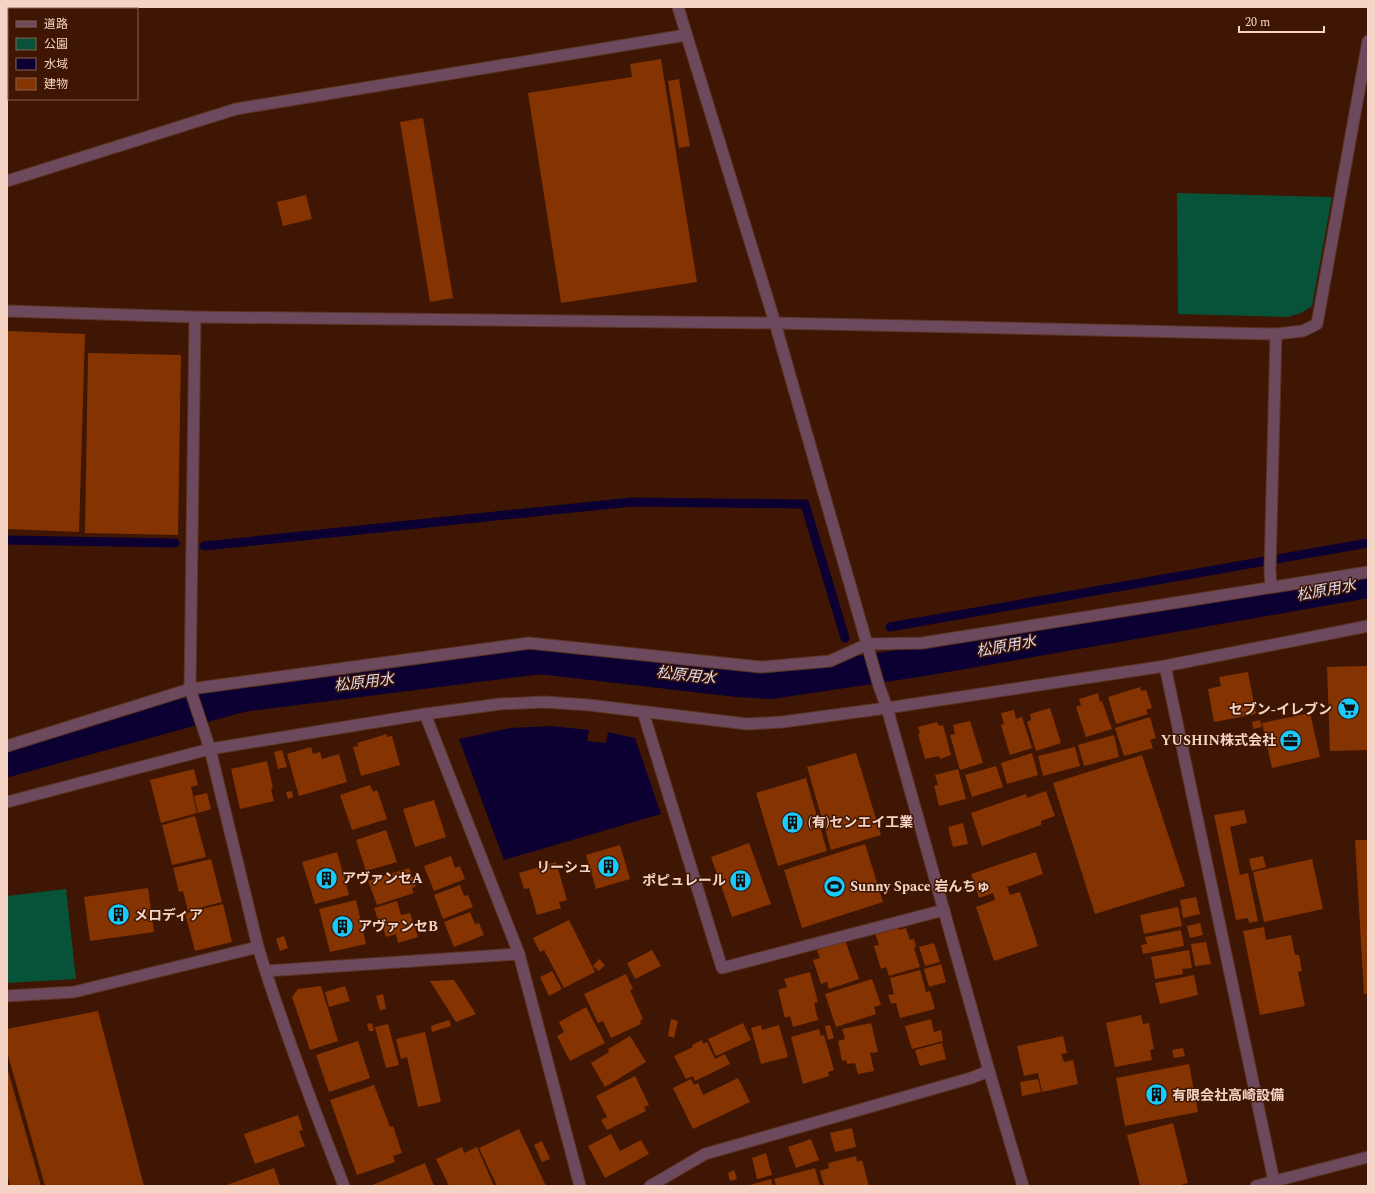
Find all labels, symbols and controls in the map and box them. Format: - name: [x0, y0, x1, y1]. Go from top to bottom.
- legend: [8, 8, 138, 100]
- scale bar: [1239, 8, 1324, 34]
- text: 20 m: [1245, 13, 1270, 32]
- text: 道路: [44, 15, 68, 34]
- text: 公園: [44, 35, 68, 54]
- text: 水域: [44, 55, 68, 74]
- text: 建物: [44, 75, 68, 94]
- water label: 松原用水: [1295, 574, 1360, 607]
- water label: 松原用水: [975, 630, 1040, 663]
- water label: 松原用水: [655, 661, 719, 690]
- water label: 松原用水: [333, 667, 397, 698]
- supermarket icon: セブン-イレブン: [1335, 696, 1361, 722]
- place label: セブン-イレブン: [1229, 699, 1332, 720]
- office icon: YUSHIN株式会社: [1278, 727, 1304, 753]
- place label: YUSHIN株式会社: [1161, 730, 1276, 751]
- building icon: (有)センエイ工業: [779, 809, 805, 835]
- place label: (有)センエイ工業: [808, 812, 913, 833]
- building icon: リーシュ: [595, 854, 621, 880]
- place label: リーシュ: [536, 857, 592, 878]
- building icon: アヴァンセA: [313, 865, 339, 891]
- building icon: ポピュレール: [728, 867, 754, 893]
- place label: アヴァンセA: [342, 868, 423, 889]
- place label: ポピュレール: [642, 870, 726, 891]
- sports icon: Sunny Space 岩んちゅ: [821, 873, 847, 899]
- place label: Sunny Space 岩んちゅ: [850, 876, 990, 897]
- building icon: メロディア: [106, 902, 132, 928]
- place label: メロディア: [134, 905, 203, 926]
- building icon: アヴァンセB: [330, 913, 356, 939]
- place label: アヴァンセB: [358, 916, 438, 937]
- building icon: 有限会社高崎設備: [1144, 1082, 1170, 1108]
- place label: 有限会社高崎設備: [1172, 1085, 1284, 1106]

